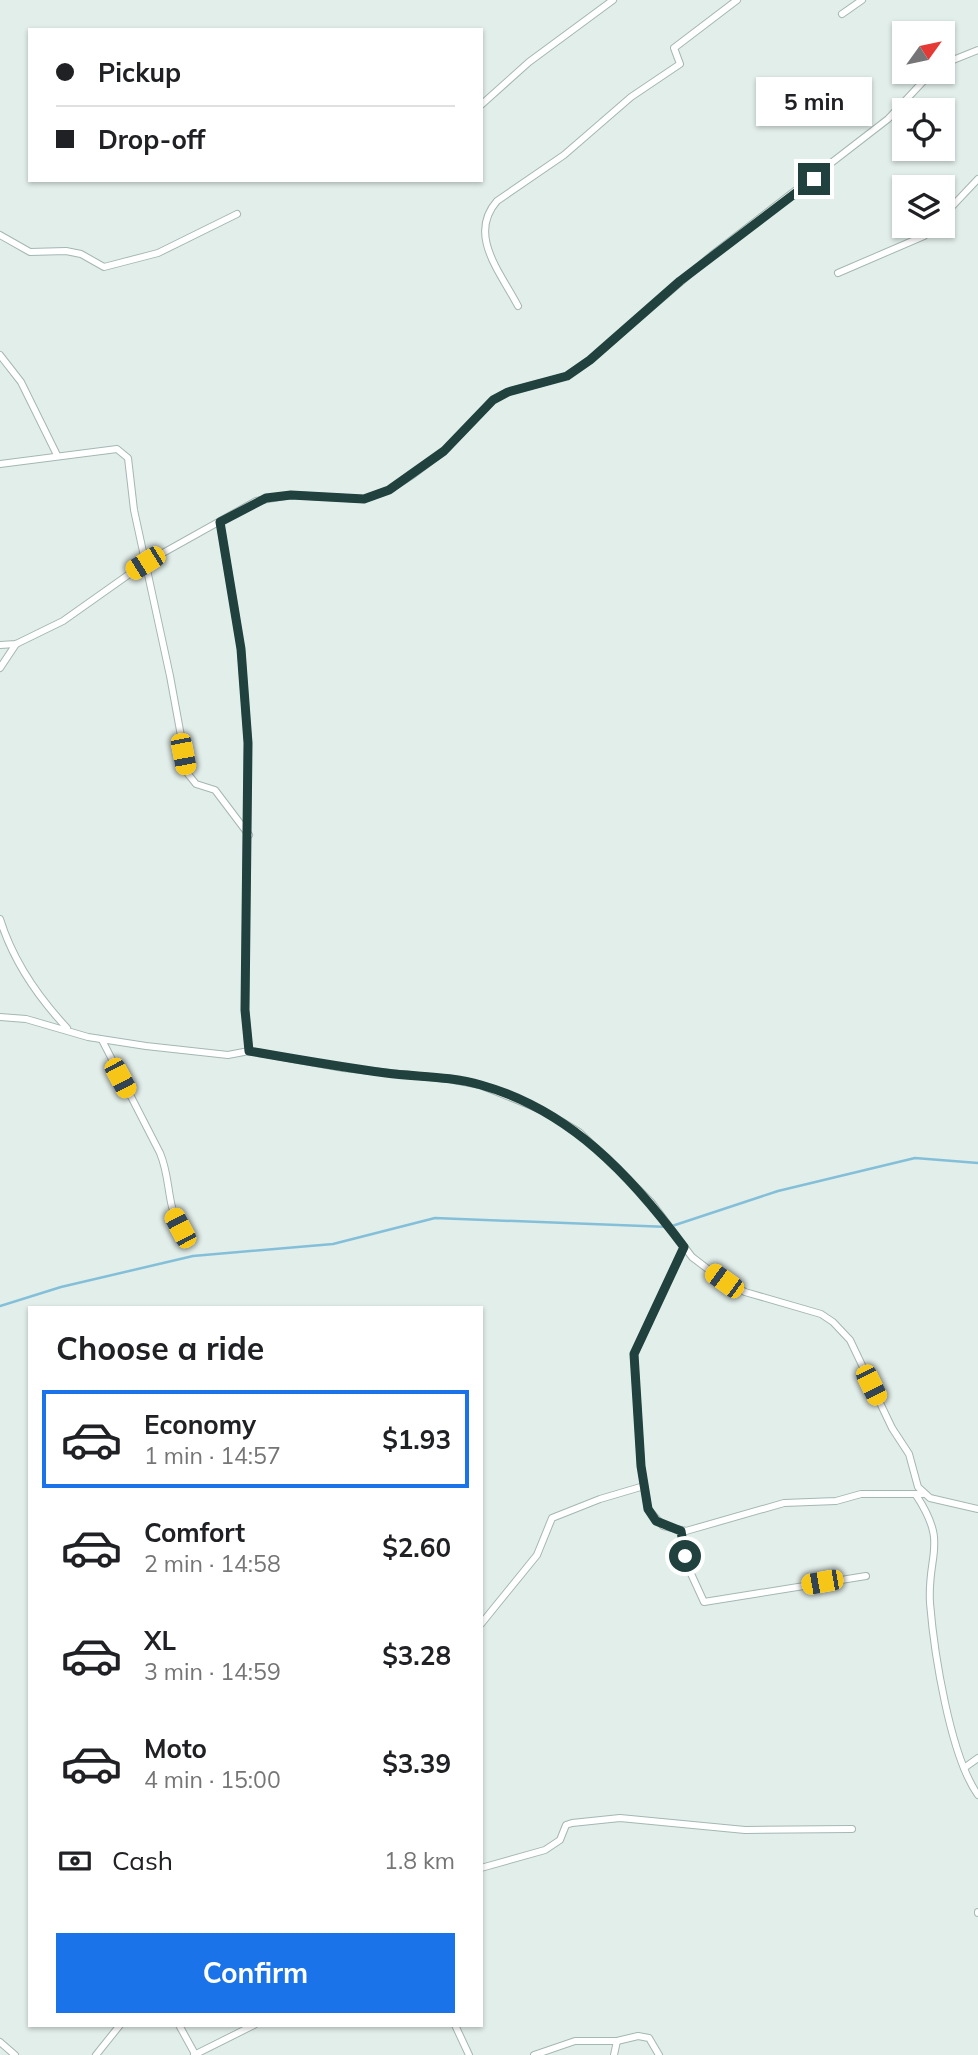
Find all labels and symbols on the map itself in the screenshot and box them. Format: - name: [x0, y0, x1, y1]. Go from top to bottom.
- north arrow: [892, 21, 956, 84]
- callout: 5 min: [756, 78, 872, 127]
- route end: [798, 163, 830, 195]
- car: [122, 543, 169, 583]
- car: [169, 731, 198, 777]
- car: [101, 1055, 140, 1101]
- car: [161, 1205, 200, 1251]
- car: [701, 1260, 748, 1302]
- car: [853, 1362, 890, 1408]
- route start: [669, 1540, 701, 1572]
- car: [800, 1568, 845, 1596]

